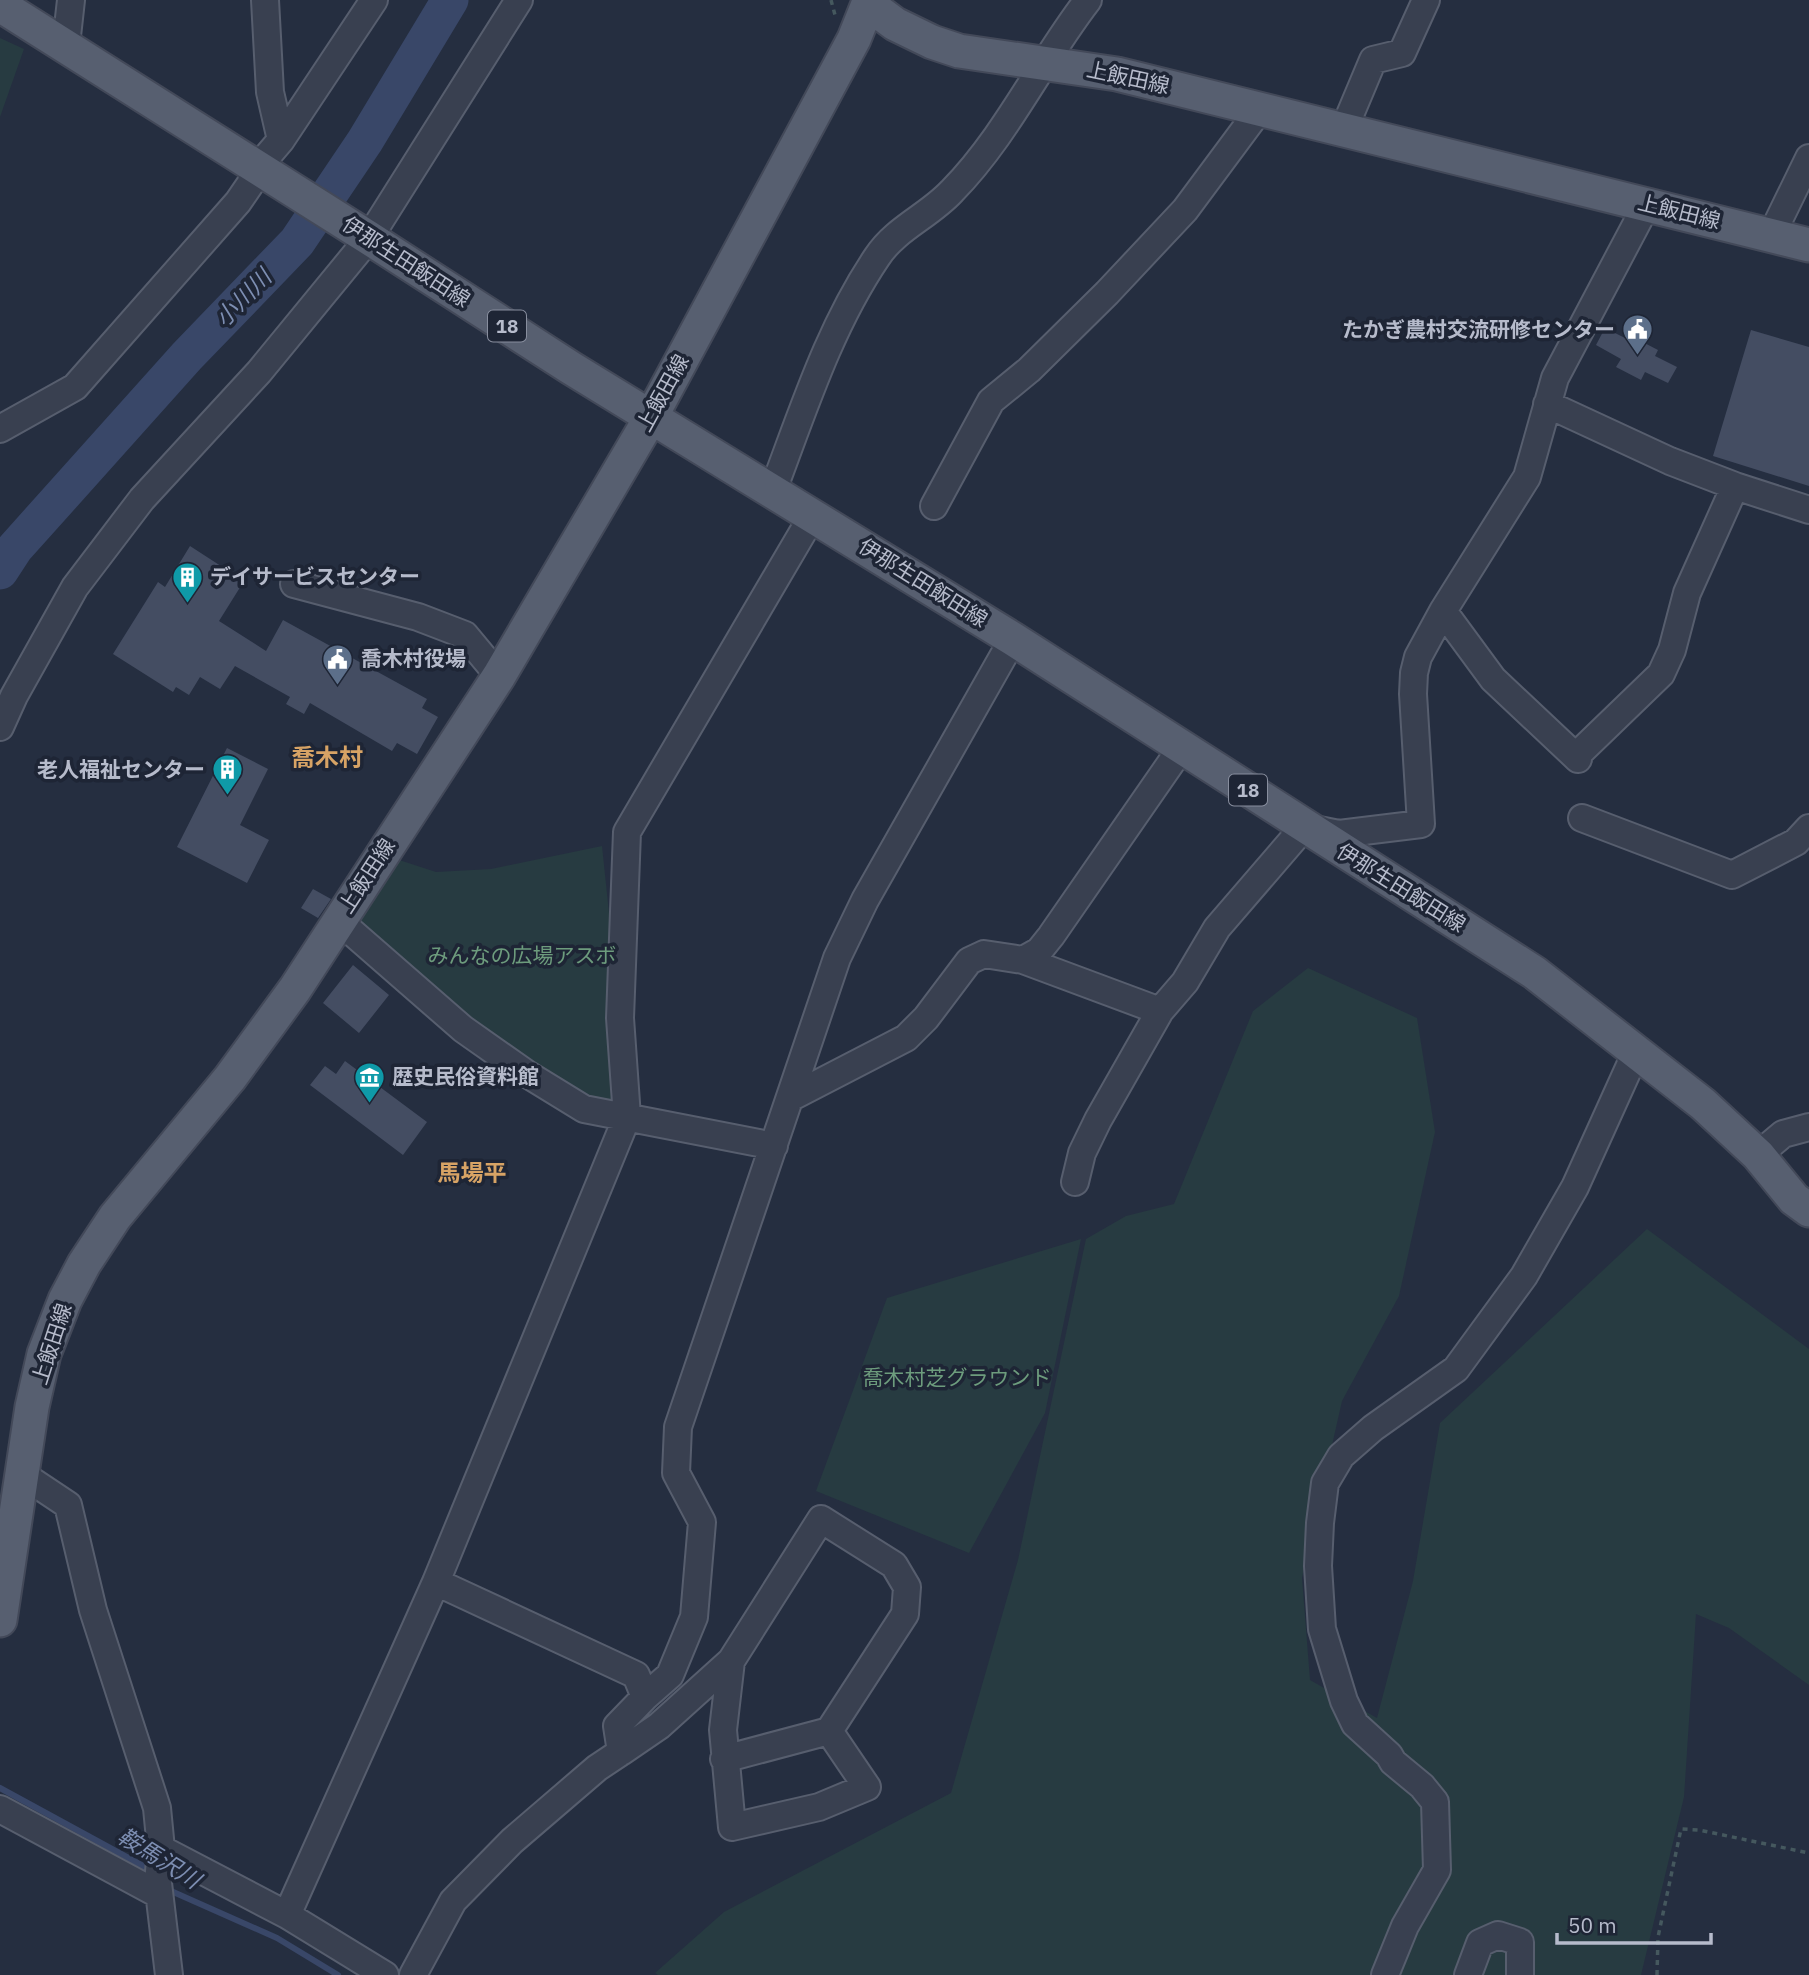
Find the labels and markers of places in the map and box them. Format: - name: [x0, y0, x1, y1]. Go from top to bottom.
- public building icon: たかぎ農村交流研修センター: [1621, 313, 1655, 357]
- place label: たかぎ農村交流研修センター: [1342, 315, 1615, 343]
- building icon: デイサービスセンター: [170, 560, 204, 604]
- place label: デイサービスセンター: [210, 562, 420, 590]
- public building icon: 喬木村役場: [321, 642, 355, 686]
- place label: 喬木村役場: [361, 644, 466, 672]
- building icon: 老人福祉センター: [211, 753, 245, 797]
- place label: 老人福祉センター: [37, 755, 205, 783]
- museum icon: 歴史民俗資料館: [352, 1060, 386, 1104]
- place label: 歴史民俗資料館: [392, 1062, 539, 1090]

